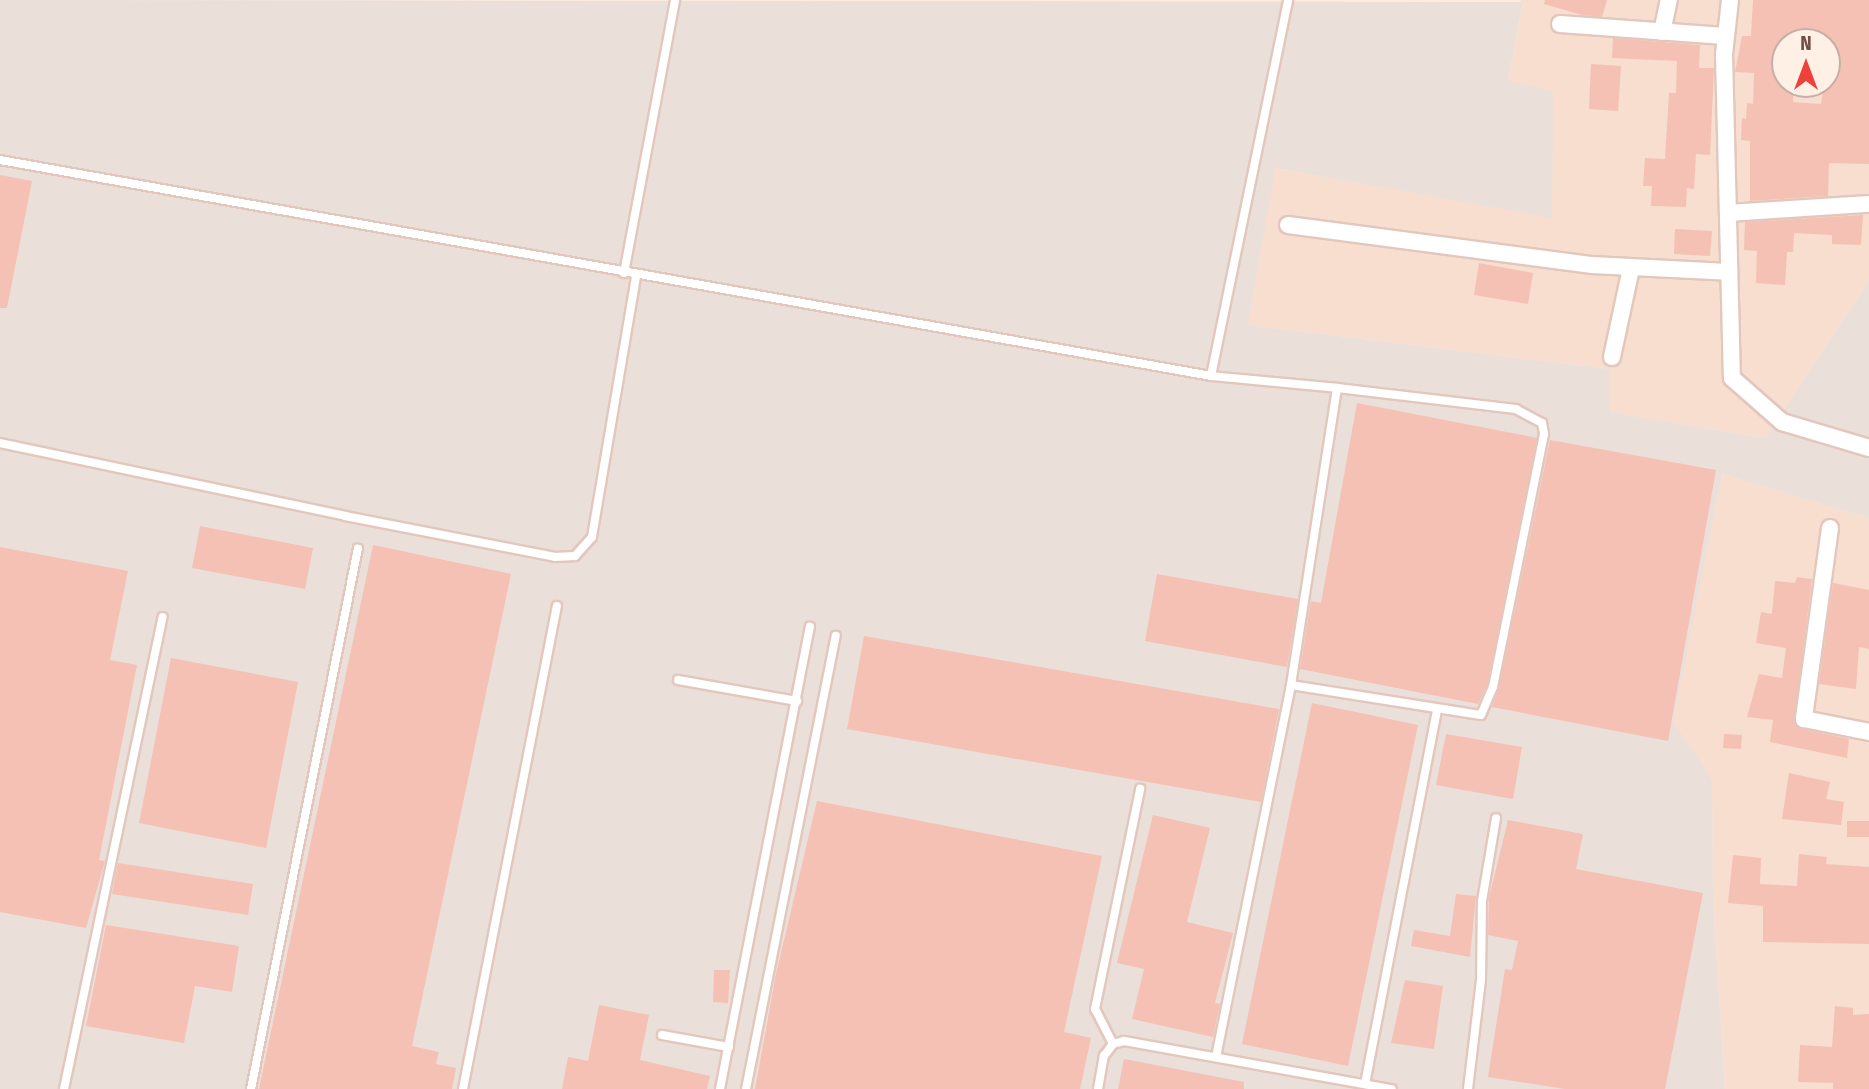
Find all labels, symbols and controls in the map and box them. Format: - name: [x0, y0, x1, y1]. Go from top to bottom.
- north arrow: [1771, 28, 1841, 98]
- text: N: [1800, 32, 1812, 55]

